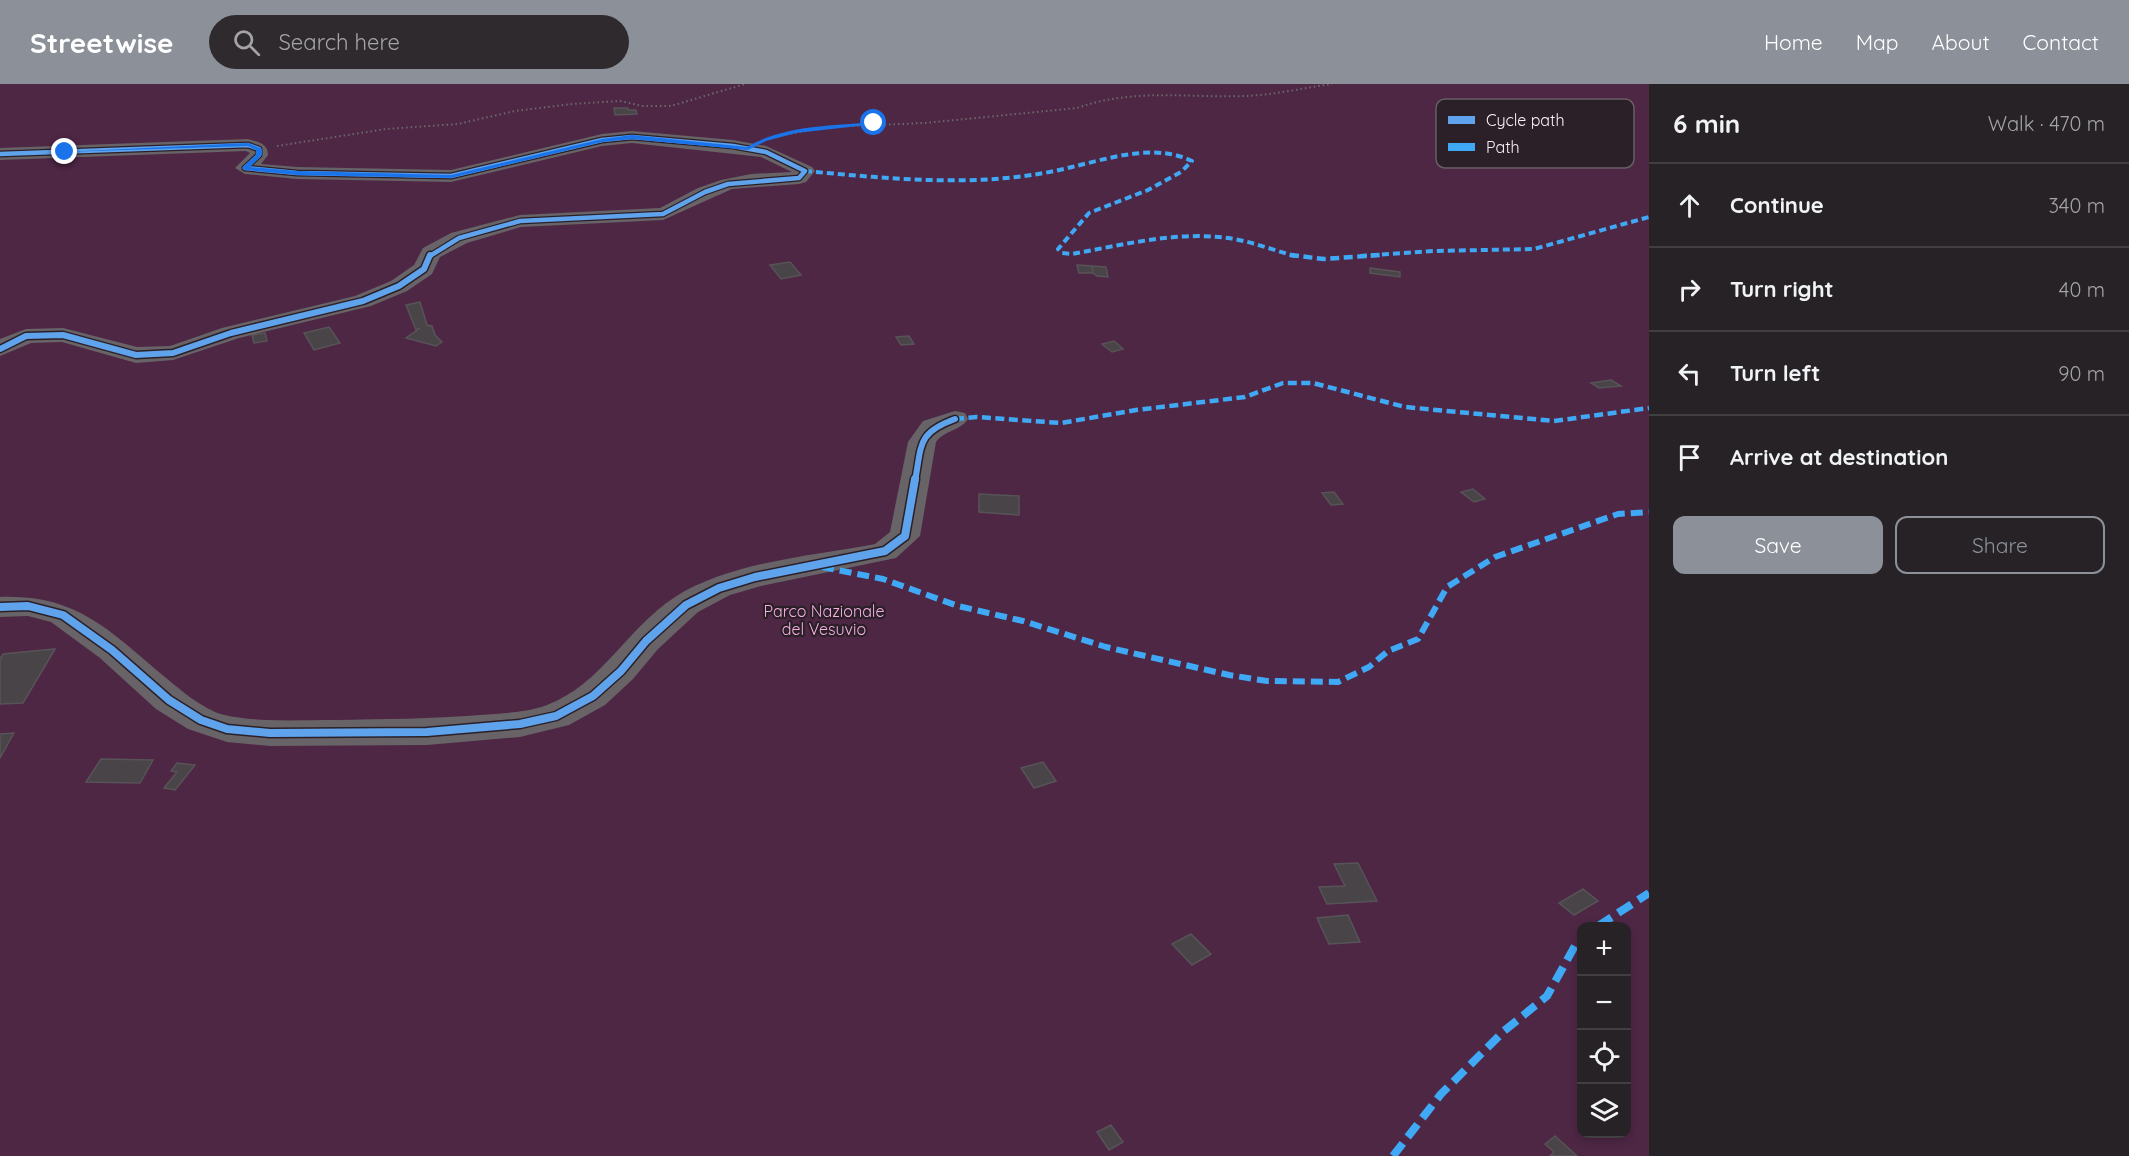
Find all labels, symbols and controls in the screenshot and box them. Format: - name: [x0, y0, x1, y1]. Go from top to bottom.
- search box: [209, 15, 629, 69]
- text: Streetwise: [30, 25, 173, 60]
- icon: search: [230, 26, 263, 59]
- text: Search here: [278, 28, 400, 56]
- text: Home: [1764, 29, 1823, 55]
- text: Map: [1856, 29, 1899, 55]
- text: About: [1932, 29, 1990, 55]
- text: Contact: [2023, 29, 2099, 55]
- legend: [1436, 99, 1634, 168]
- text: 6 min: [1673, 107, 1740, 140]
- route start: [860, 109, 886, 135]
- text: Cycle path: [1486, 110, 1565, 130]
- text: Walk · 470 m: [1988, 111, 2105, 136]
- text: Path: [1486, 137, 1520, 157]
- route end: [51, 138, 77, 164]
- icon: ahead: [1673, 189, 1706, 222]
- text: Continue: [1730, 191, 1824, 219]
- text: 340 m: [2048, 193, 2105, 218]
- icon: right: [1673, 273, 1706, 306]
- text: Turn right: [1730, 275, 1834, 303]
- text: 40 m: [2059, 277, 2105, 302]
- icon: left: [1673, 357, 1706, 390]
- text: Turn left: [1730, 359, 1820, 387]
- text: 90 m: [2058, 361, 2105, 386]
- icon: arrive: [1673, 441, 1706, 474]
- text: Arrive at destination: [1730, 443, 1948, 471]
- button: Save: [1673, 516, 1883, 574]
- button: Share: [1895, 516, 2105, 574]
- park label: Parco Nazionale del Vesuvio: [764, 601, 884, 639]
- map controls: [1577, 922, 1631, 1138]
- button: +: [1577, 922, 1631, 976]
- button: −: [1577, 976, 1631, 1030]
- button: locate: [1577, 1030, 1631, 1084]
- button: layers: [1577, 1084, 1631, 1138]

